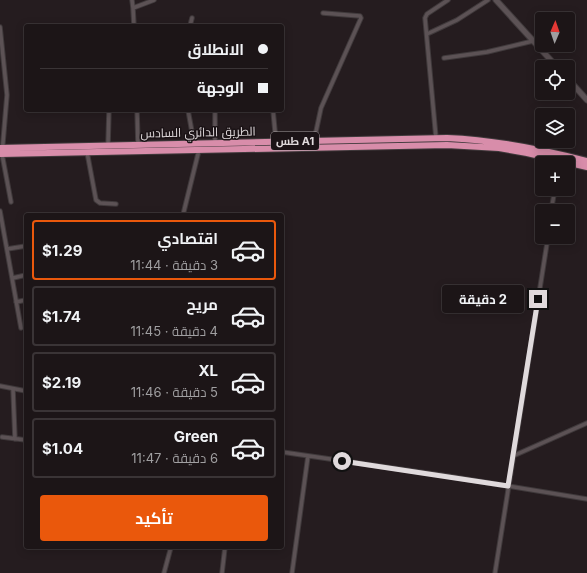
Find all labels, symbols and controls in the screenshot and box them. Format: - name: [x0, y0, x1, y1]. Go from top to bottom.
- north arrow: [535, 12, 575, 52]
- map controls: [535, 12, 575, 244]
- text: الانطلاق: [188, 40, 244, 59]
- button: locate: [535, 60, 575, 100]
- text: الوجهة: [197, 78, 244, 97]
- button: layers: [535, 108, 575, 148]
- street label: الطريق الدائري السادس: [140, 123, 256, 144]
- road number: طس A1: [271, 132, 319, 150]
- button: +: [535, 156, 575, 196]
- button: −: [535, 204, 575, 244]
- text: اقتصادي: [158, 229, 218, 248]
- icon: car: [230, 232, 266, 268]
- text: $1.29: [42, 241, 83, 260]
- text: 3 دقيقة · 11:44: [130, 257, 218, 273]
- callout: 2 دقيقة: [442, 285, 524, 313]
- route end: [529, 290, 547, 308]
- text: 2 دقيقة: [459, 291, 507, 307]
- text: مريح: [186, 295, 218, 314]
- icon: car: [230, 298, 266, 334]
- text: $1.74: [42, 307, 81, 326]
- text: 4 دقيقة · 11:45: [130, 323, 218, 339]
- text: XL: [198, 361, 218, 380]
- icon: car: [230, 364, 266, 400]
- text: $2.19: [42, 373, 81, 392]
- text: 5 دقيقة · 11:46: [131, 384, 218, 400]
- text: Green: [174, 427, 218, 446]
- icon: car: [230, 430, 266, 466]
- text: $1.04: [42, 439, 83, 458]
- text: 6 دقيقة · 11:47: [131, 450, 218, 466]
- route start: [333, 452, 351, 470]
- button: تأكيد: [40, 495, 268, 541]

